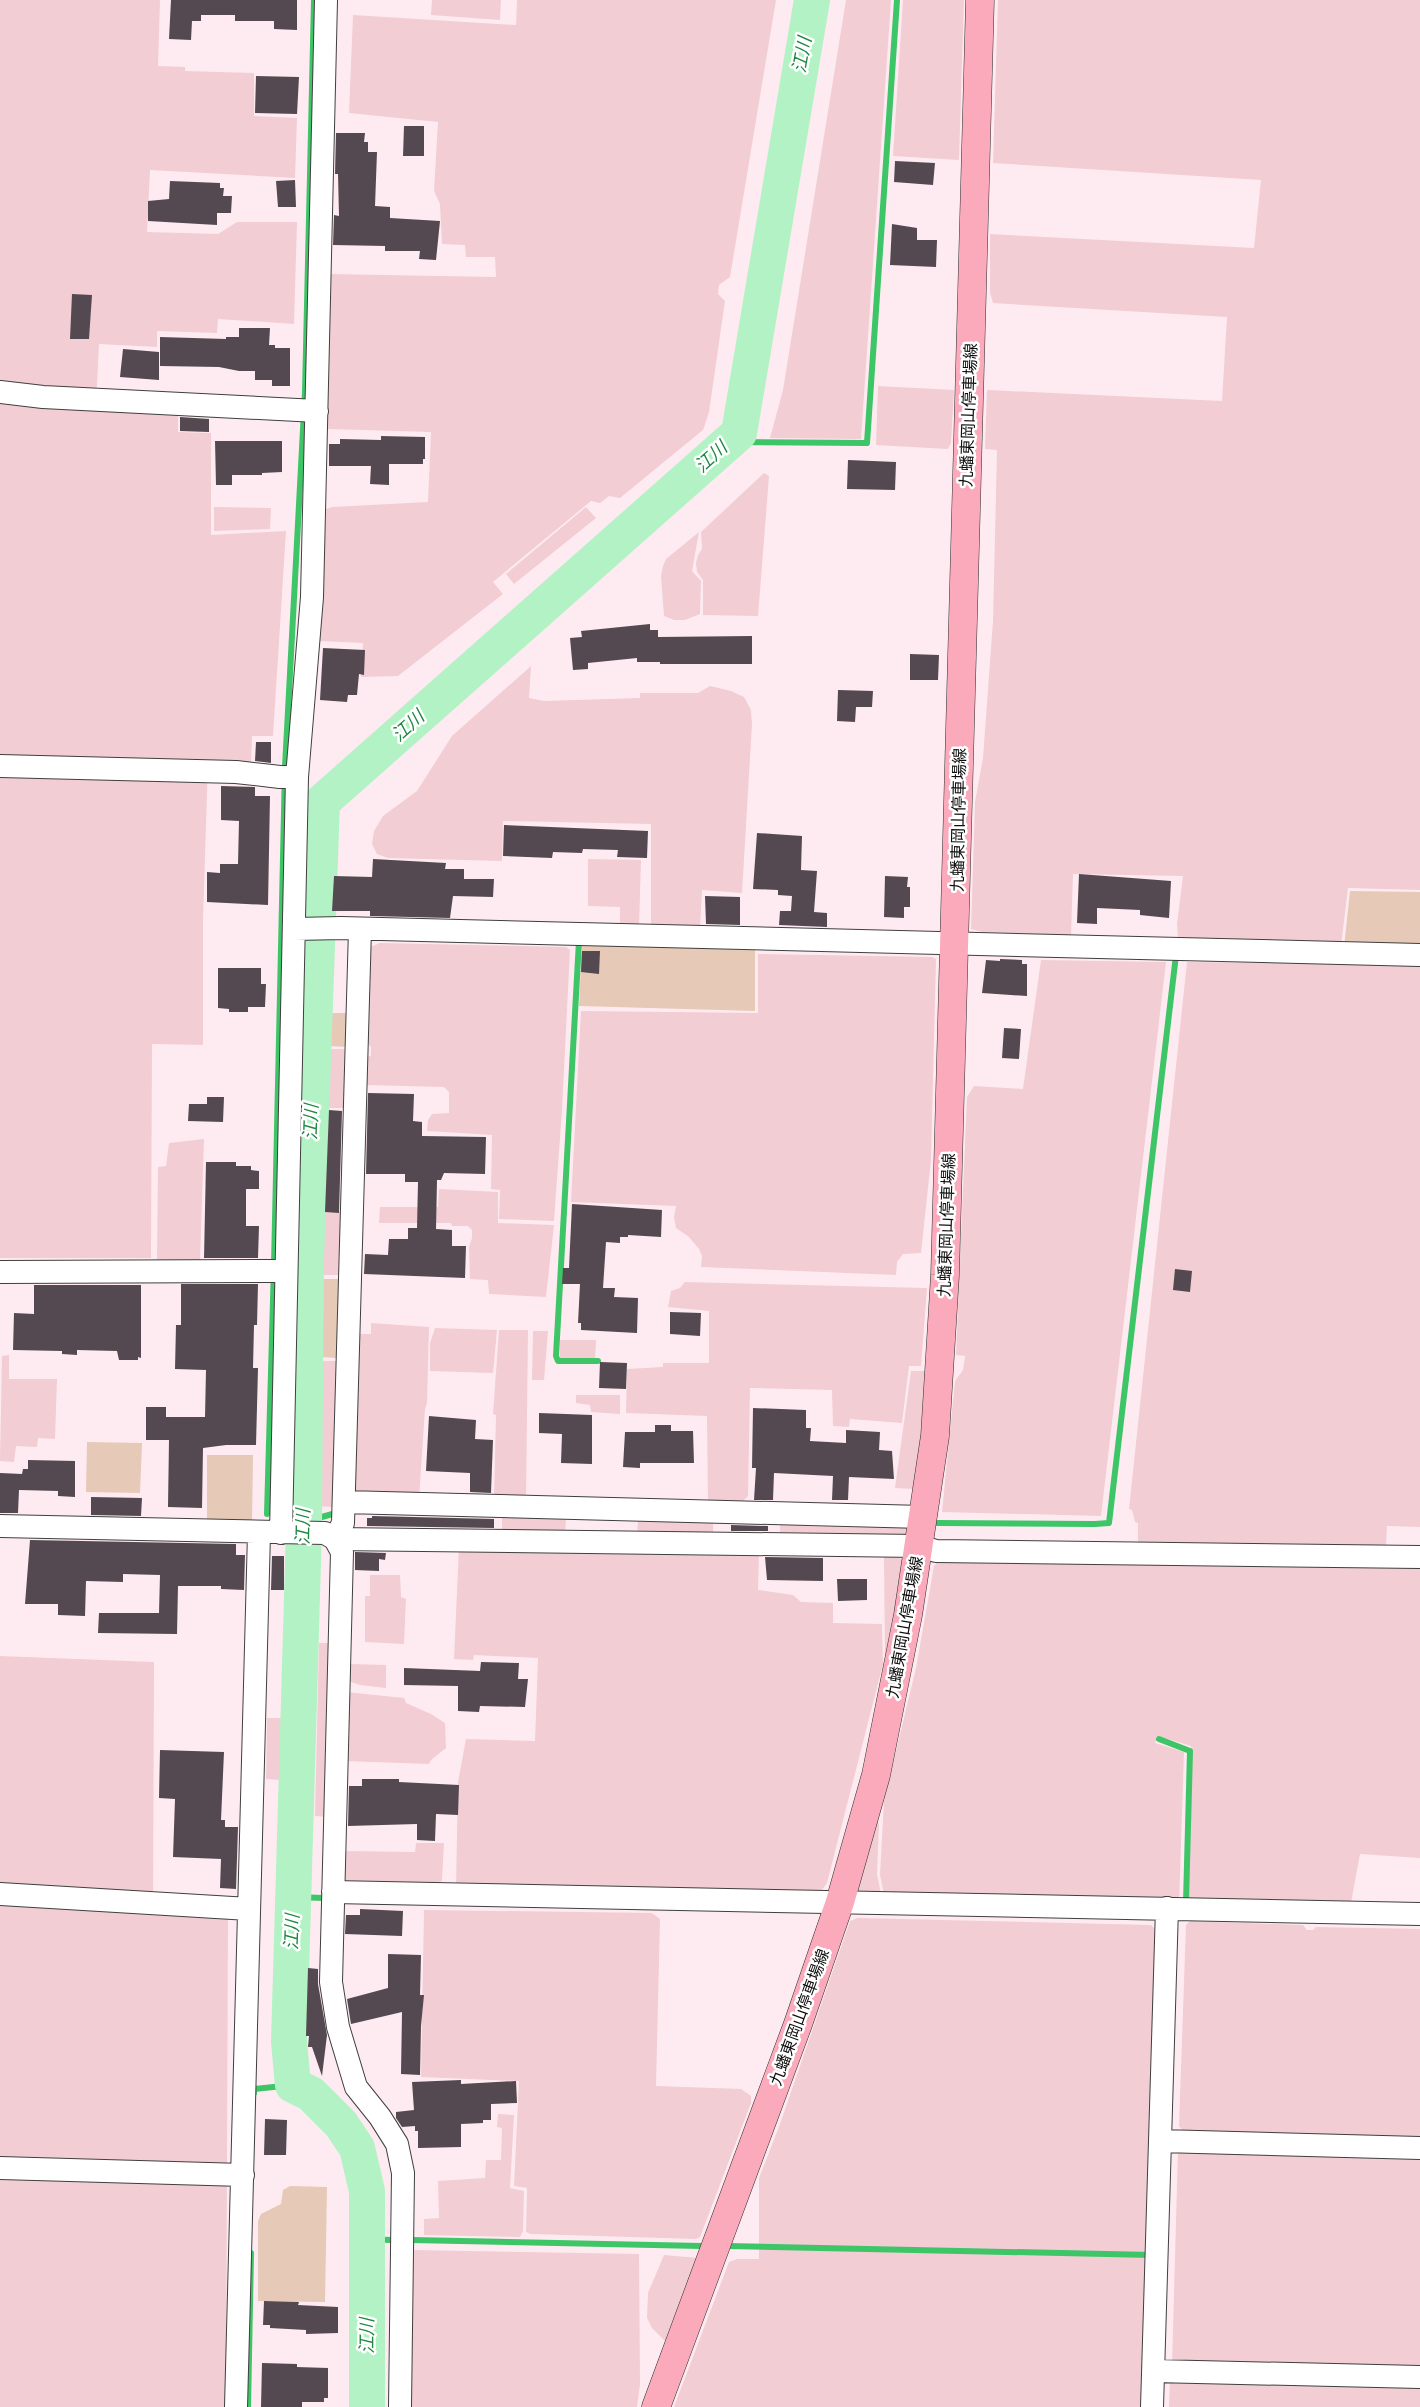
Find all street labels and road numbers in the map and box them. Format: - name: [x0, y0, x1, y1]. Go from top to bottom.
- street label: 九蟠東岡山停車場線: [952, 343, 982, 487]
- street label: 九蟠東岡山停車場線: [944, 748, 970, 892]
- street label: 九蟠東岡山停車場線: [930, 1153, 960, 1297]
- street label: 九蟠東岡山停車場線: [879, 1554, 927, 1700]
- street label: 九蟠東岡山停車場線: [762, 1945, 834, 2088]

